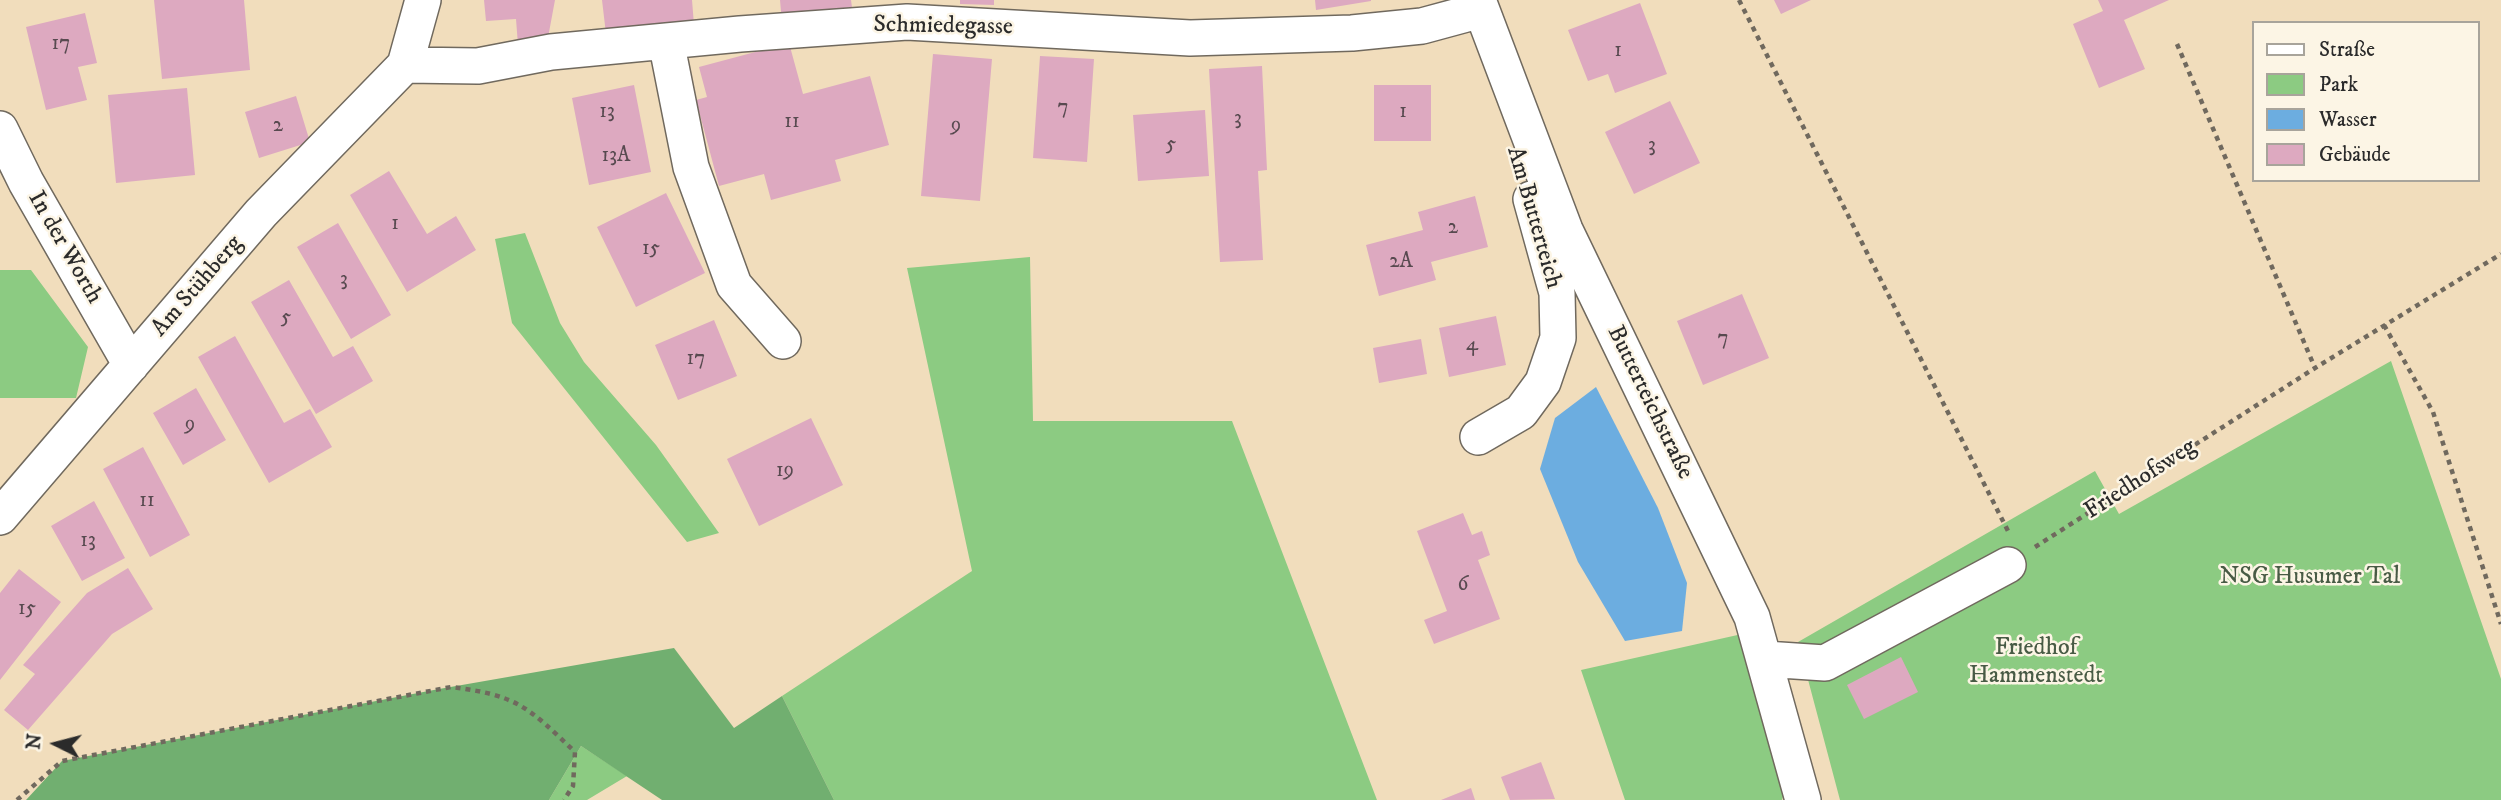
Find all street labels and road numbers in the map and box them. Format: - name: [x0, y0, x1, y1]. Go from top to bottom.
- street label: Schmiedegasse: [873, 11, 1013, 43]
- street label: Am Butterteich: [1499, 144, 1567, 292]
- street label: In der Worth: [20, 187, 108, 309]
- street label: Am Stühberg: [146, 230, 250, 344]
- street label: Butterteichstraße: [1599, 322, 1699, 484]
- street label: Friedhofsweg: [2080, 433, 2202, 527]

